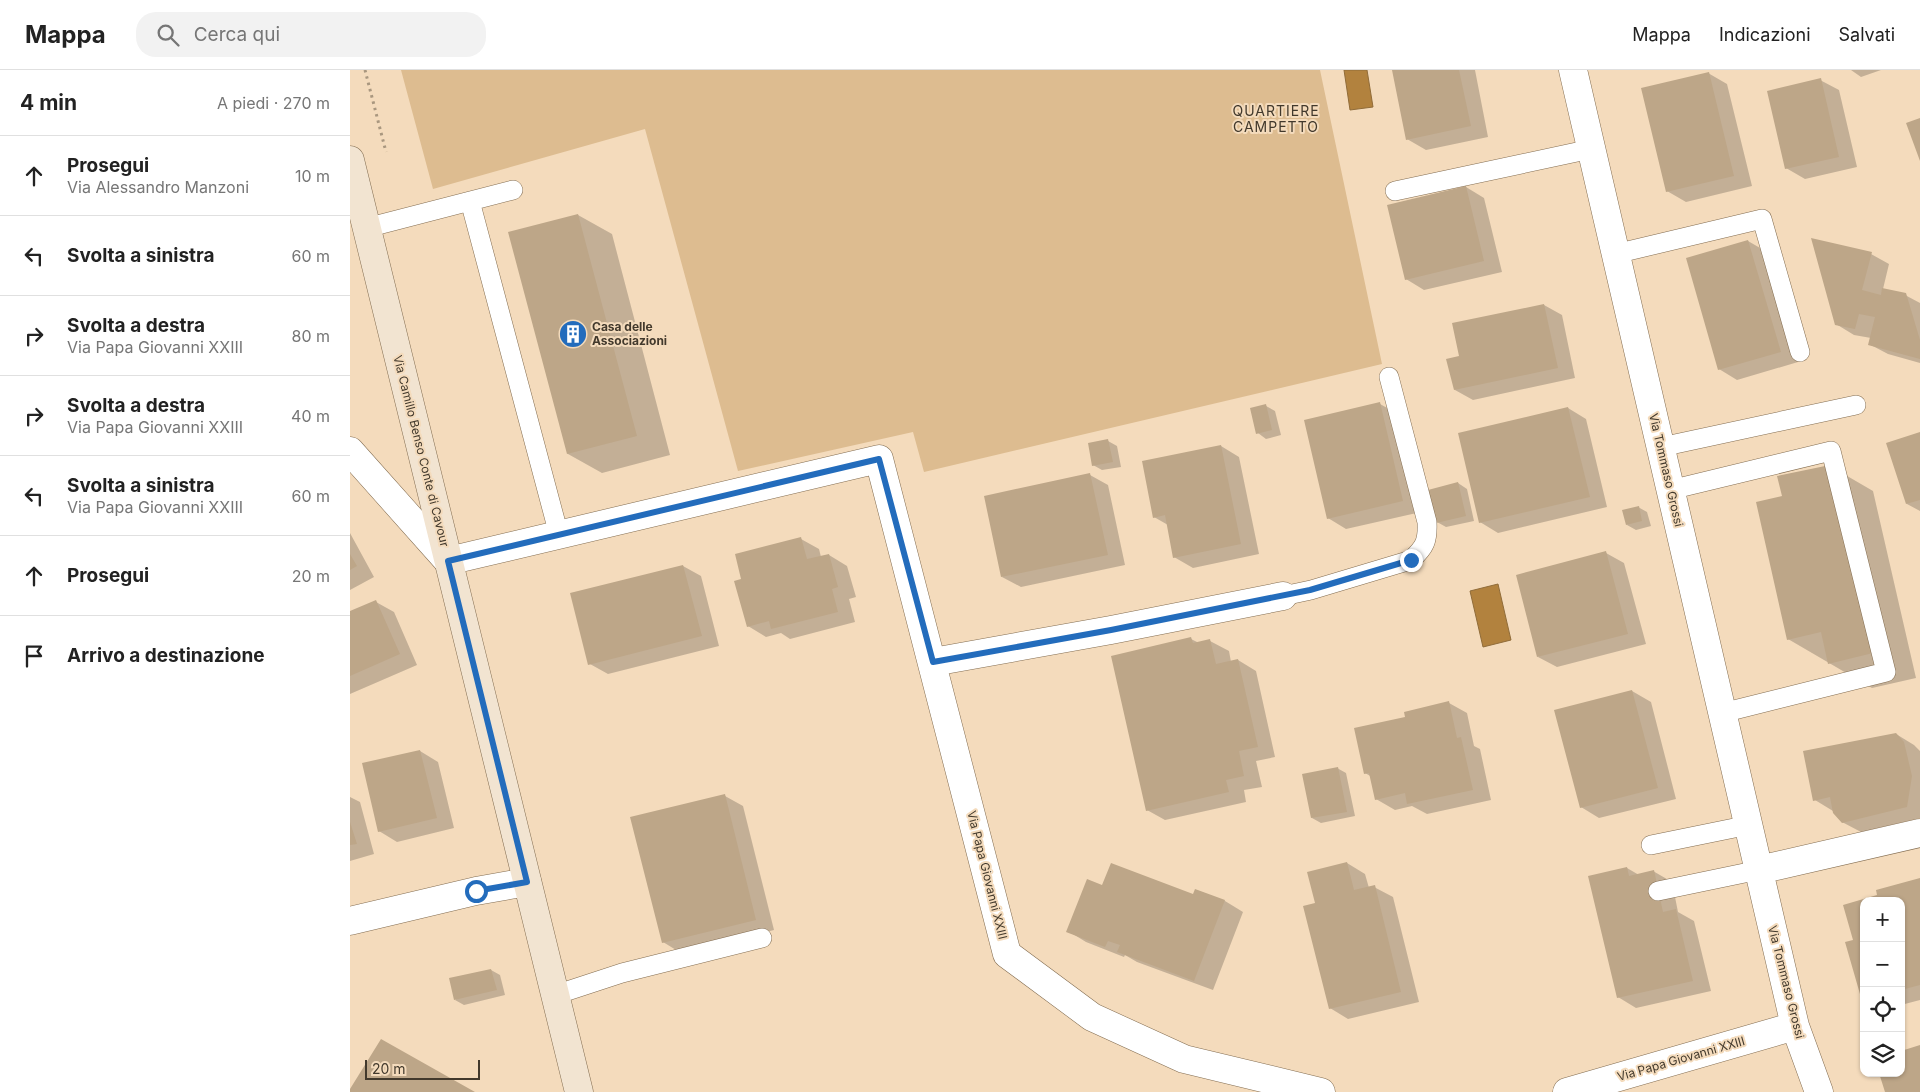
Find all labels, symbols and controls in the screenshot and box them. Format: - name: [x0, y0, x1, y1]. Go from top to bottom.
- search box: [136, 12, 486, 57]
- text: Mappa: [25, 20, 106, 49]
- icon: search: [154, 21, 182, 49]
- text: Cerca qui: [194, 23, 280, 46]
- text: Mappa: [1632, 24, 1691, 45]
- text: Indicazioni: [1719, 24, 1811, 45]
- text: Salvati: [1839, 24, 1895, 45]
- text: 4 min: [20, 90, 77, 115]
- text: A piedi · 270 m: [217, 93, 330, 113]
- district label: QUARTIERE CAMPETTO: [1232, 102, 1320, 135]
- text: Prosegui: [67, 154, 149, 177]
- icon: ahead: [20, 162, 48, 190]
- text: 10 m: [295, 166, 330, 186]
- text: Via Alessandro Manzoni: [67, 177, 249, 197]
- icon: left: [20, 242, 48, 270]
- text: Svolta a sinistra: [67, 244, 215, 267]
- text: 60 m: [291, 246, 330, 266]
- text: Svolta a destra: [67, 314, 205, 337]
- building icon: Casa delle Associazioni: [558, 319, 588, 349]
- place label: Casa delle Associazioni: [592, 319, 667, 348]
- icon: right: [20, 322, 48, 350]
- text: 80 m: [291, 326, 330, 346]
- text: Via Papa Giovanni XXIII: [67, 337, 243, 357]
- street label: Via Camillo Benso Conte di Cavour: [390, 354, 453, 549]
- text: Svolta a destra: [67, 394, 205, 417]
- icon: right: [20, 402, 48, 430]
- text: 40 m: [291, 406, 330, 426]
- street label: Via Tommaso Grossi: [1646, 412, 1687, 528]
- text: Via Papa Giovanni XXIII: [67, 417, 243, 437]
- text: Svolta a sinistra: [67, 474, 215, 497]
- icon: left: [20, 482, 48, 510]
- text: 60 m: [291, 486, 330, 506]
- text: Via Papa Giovanni XXIII: [67, 497, 243, 517]
- route end: [1400, 549, 1423, 572]
- icon: ahead: [20, 562, 48, 590]
- text: Prosegui: [67, 564, 149, 587]
- text: 20 m: [292, 566, 330, 586]
- icon: arrive: [20, 642, 48, 670]
- text: Arrivo a destinazione: [67, 644, 265, 667]
- street label: Via Papa Giovanni XXIII: [964, 809, 1011, 941]
- route start: [465, 880, 488, 903]
- map controls: [1860, 897, 1905, 1077]
- button: +: [1860, 897, 1905, 942]
- street label: Via Tommaso Grossi: [1765, 924, 1808, 1040]
- button: −: [1860, 942, 1905, 987]
- button: locate: [1860, 987, 1905, 1032]
- button: layers: [1860, 1032, 1905, 1077]
- street label: Via Papa Giovanni XXIII: [1615, 1033, 1746, 1084]
- scale bar: [365, 1057, 480, 1080]
- text: 20 m: [372, 1060, 406, 1077]

